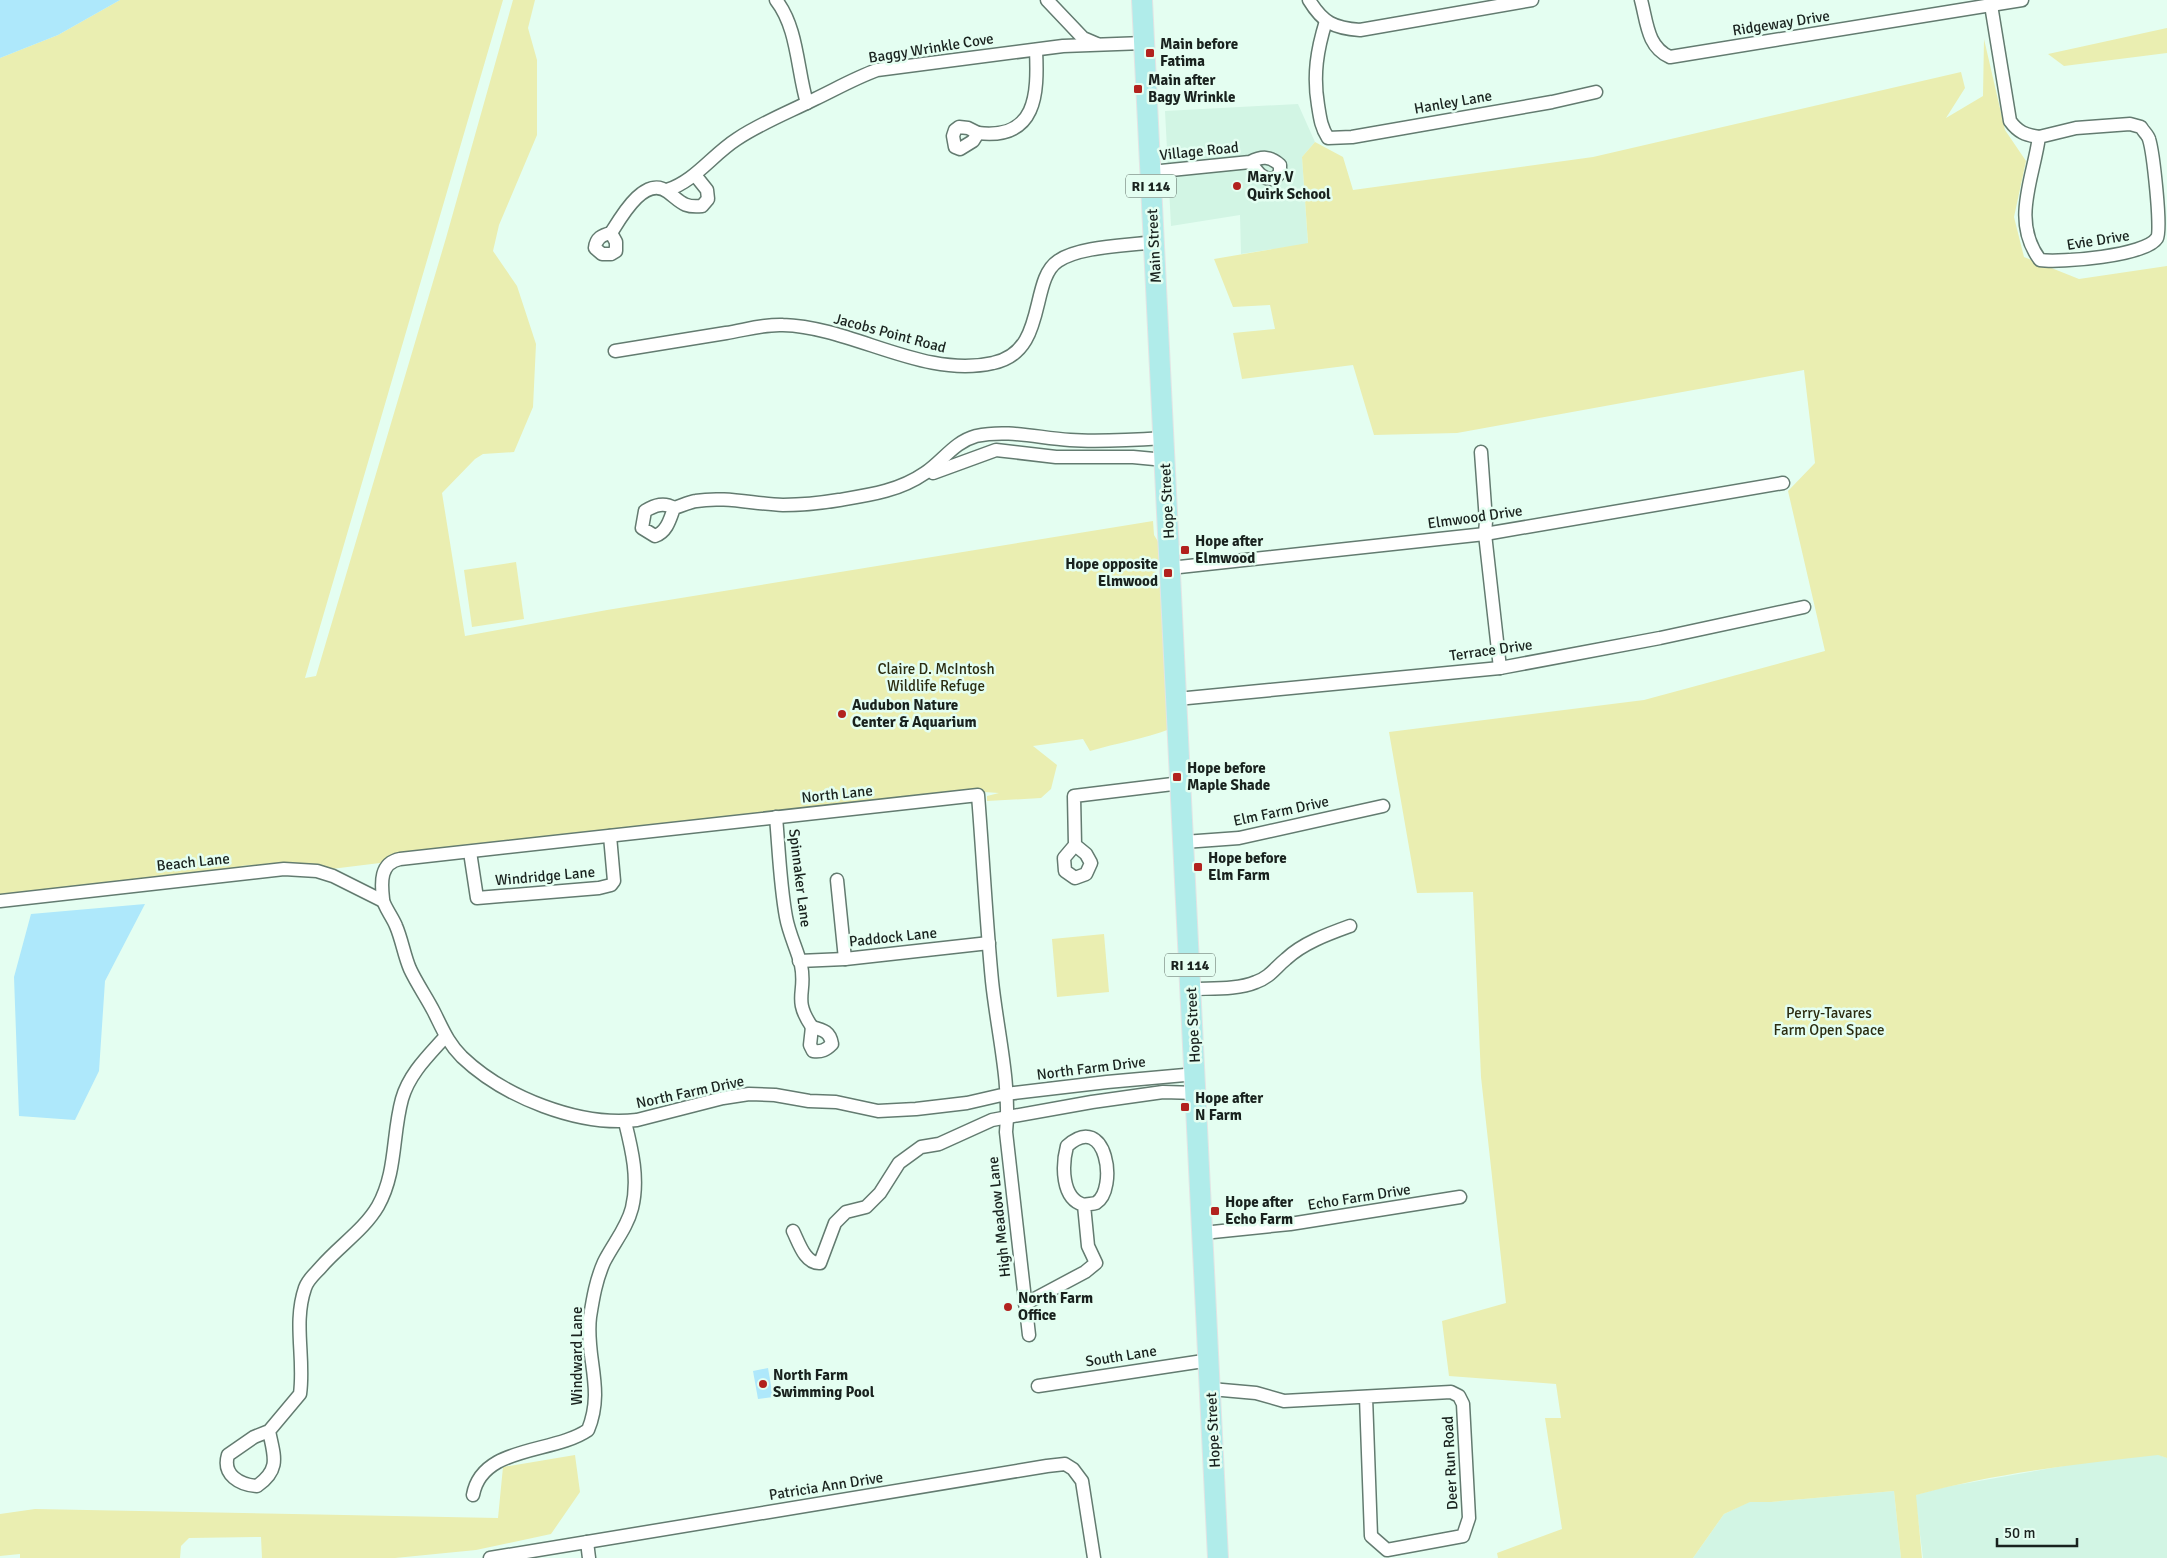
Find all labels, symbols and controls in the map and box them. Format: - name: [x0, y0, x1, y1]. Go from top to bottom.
- street label: Ridgeway Drive: [1731, 6, 1831, 40]
- street label: Baggy Wrinkle Cove: [867, 29, 995, 67]
- place label: Main before Fatima: [1160, 35, 1238, 70]
- marker: Main before Fatima: [1144, 47, 1156, 59]
- place label: Main after Bagy Wrinkle: [1148, 71, 1236, 106]
- marker: Main after Bagy Wrinkle: [1132, 83, 1144, 95]
- street label: Hanley Lane: [1413, 86, 1493, 118]
- street label: Village Road: [1158, 138, 1240, 164]
- place label: Mary V Quirk School: [1247, 168, 1331, 203]
- road number: RI 114: [1126, 175, 1176, 198]
- marker: Mary V Quirk School: [1231, 180, 1243, 192]
- street label: Main Street: [1143, 208, 1165, 284]
- street label: Evie Drive: [2065, 226, 2131, 254]
- street label: Jacobs Point Road: [832, 309, 948, 357]
- street label: Hope Street: [1156, 463, 1178, 539]
- street label: Elmwood Drive: [1426, 501, 1524, 533]
- place label: Hope after Elmwood: [1195, 532, 1263, 567]
- marker: Hope after Elmwood: [1179, 544, 1191, 556]
- place label: Hope opposite Elmwood: [1065, 555, 1158, 590]
- marker: Hope opposite Elmwood: [1162, 567, 1174, 579]
- street label: Terrace Drive: [1448, 635, 1534, 665]
- park label: Claire D. McIntosh Wildlife Refuge: [877, 660, 995, 695]
- place label: Audubon Nature Center & Aquarium: [852, 696, 977, 731]
- marker: Audubon Nature Center & Aquarium: [836, 708, 848, 720]
- place label: Hope before Maple Shade: [1187, 759, 1270, 794]
- marker: Hope before Maple Shade: [1171, 771, 1183, 783]
- street label: North Lane: [800, 781, 874, 807]
- street label: Elm Farm Drive: [1231, 792, 1331, 830]
- street label: Spinnaker Lane: [785, 828, 815, 928]
- street label: Beach Lane: [155, 849, 231, 875]
- place label: Hope before Elm Farm: [1208, 849, 1287, 884]
- marker: Hope before Elm Farm: [1192, 861, 1204, 873]
- street label: Windridge Lane: [494, 863, 596, 889]
- street label: Paddock Lane: [848, 923, 938, 951]
- road number: RI 114: [1165, 954, 1215, 976]
- street label: Hope Street: [1182, 987, 1204, 1063]
- park label: Perry-Tavares Farm Open Space: [1774, 1004, 1884, 1039]
- street label: North Farm Drive: [1035, 1052, 1147, 1084]
- street label: North Farm Drive: [634, 1072, 746, 1112]
- place label: Hope after N Farm: [1195, 1089, 1263, 1124]
- marker: Hope after N Farm: [1179, 1101, 1191, 1113]
- street label: High Meadow Lane: [984, 1156, 1014, 1278]
- street label: Echo Farm Drive: [1306, 1180, 1412, 1214]
- place label: Hope after Echo Farm: [1225, 1193, 1293, 1228]
- marker: Hope after Echo Farm: [1209, 1205, 1221, 1217]
- place label: North Farm Office: [1018, 1289, 1093, 1324]
- marker: North Farm Office: [1002, 1301, 1014, 1313]
- street label: Windward Lane: [568, 1307, 586, 1405]
- street label: South Lane: [1084, 1341, 1158, 1371]
- place label: North Farm Swimming Pool: [773, 1366, 875, 1401]
- marker: North Farm Swimming Pool: [757, 1378, 769, 1390]
- street label: Hope Street: [1202, 1392, 1224, 1468]
- street label: Deer Run Road: [1439, 1416, 1461, 1510]
- street label: Patricia Ann Drive: [768, 1468, 884, 1504]
- scale bar: [1997, 1516, 2077, 1548]
- text: 50 m: [2004, 1524, 2035, 1542]

